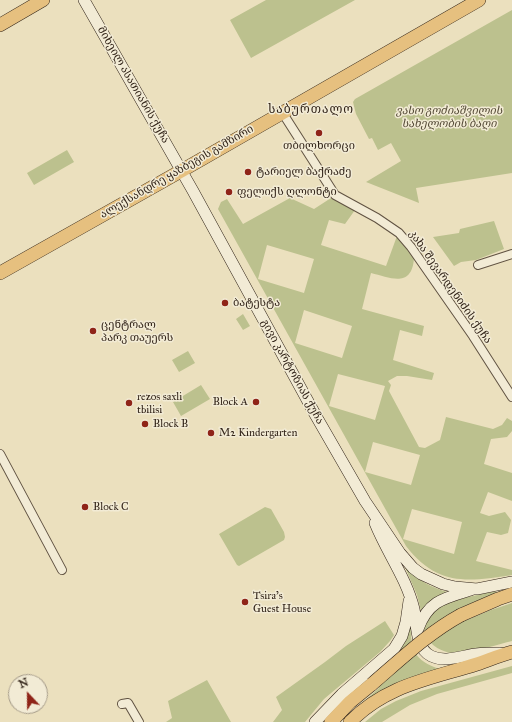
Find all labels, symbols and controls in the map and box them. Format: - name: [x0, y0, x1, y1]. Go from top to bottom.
- street label: მიხეილ ასათიანის ქუჩა: [94, 24, 172, 146]
- district label: საბურთალო: [268, 103, 354, 117]
- park label: ვასო გოძიაშვილის სახელობის ბაღი: [396, 104, 502, 130]
- street label: ალექსანდრე ყაზბეგის გამზირი: [98, 122, 256, 222]
- marker: თბილხორცი: [314, 128, 324, 138]
- place label: თბილხორცი: [283, 139, 355, 153]
- place label: ტარიელ ბაქრაძე: [256, 165, 351, 179]
- marker: ტარიელ ბაქრაძე: [243, 167, 253, 177]
- place label: ფელიქს ღლონტი: [237, 185, 337, 199]
- marker: ფელიქს ღლონტი: [224, 187, 234, 197]
- street label: კახა შევარდენიძის ქუჩა: [406, 228, 494, 346]
- place label: ბატესტა: [233, 296, 280, 310]
- marker: ბატესტა: [220, 298, 230, 308]
- street label: გივი კარტოზიას ქუჩა: [258, 317, 326, 427]
- place label: ცენტრალ პარკ თაუერს: [101, 318, 173, 344]
- marker: ცენტრალ პარკ თაუერს: [88, 326, 98, 336]
- place label: rezos saxli tbilisi: [137, 390, 182, 416]
- place label: Block A: [213, 395, 248, 409]
- marker: Block A: [251, 397, 261, 407]
- marker: rezos saxli tbilisi: [124, 398, 134, 408]
- place label: Block B: [153, 417, 188, 431]
- marker: Block B: [140, 419, 150, 429]
- place label: M2 Kindergarten: [219, 426, 297, 440]
- marker: M2 Kindergarten: [206, 428, 216, 438]
- place label: Block C: [93, 500, 128, 514]
- marker: Block C: [80, 502, 90, 512]
- place label: Tsira's Guest House: [253, 589, 311, 615]
- marker: Tsira's Guest House: [240, 597, 250, 607]
- north arrow: [8, 674, 48, 714]
- text: N: [17, 676, 30, 691]

